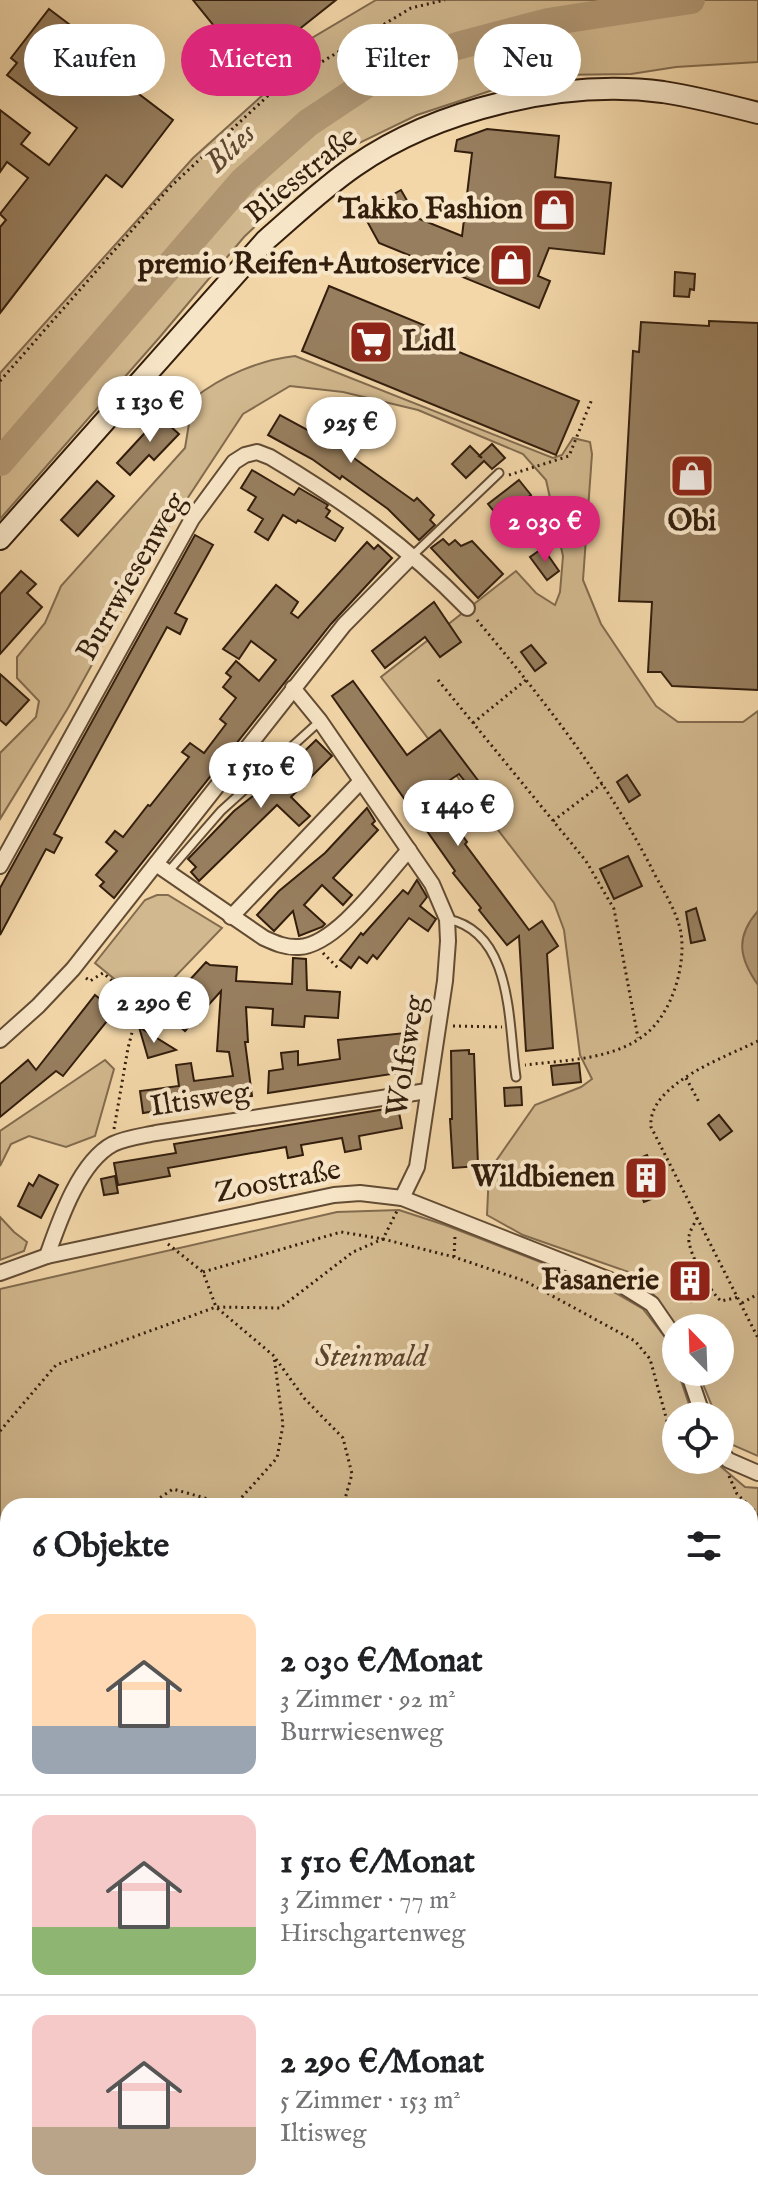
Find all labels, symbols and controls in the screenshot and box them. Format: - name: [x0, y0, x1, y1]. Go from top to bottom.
- chip: Kaufen: [24, 24, 165, 96]
- chip: Mieten: [181, 24, 321, 96]
- chip: Filter: [337, 24, 458, 96]
- chip: Neu: [474, 24, 581, 96]
- water label: Blies: [196, 114, 266, 183]
- street label: Bliesstraße: [238, 119, 366, 233]
- shop icon: Takko Fashion: [530, 186, 578, 234]
- place label: Takko Fashion: [337, 191, 523, 229]
- shop icon: premio Reifen+Autoservice: [487, 241, 535, 289]
- place label: premio Reifen+Autoservice: [137, 246, 480, 284]
- supermarket icon: Lidl: [347, 318, 395, 366]
- place label: Lidl: [402, 323, 456, 361]
- pin: 1 130 €: [76, 376, 224, 444]
- text: 1 130 €: [116, 385, 184, 418]
- pin: 925 €: [295, 397, 407, 465]
- text: 925 €: [324, 406, 378, 439]
- shop icon: Obi: [668, 452, 716, 500]
- street label: Burrwiesenweg: [68, 485, 196, 668]
- pin: 2 030 €: [471, 496, 619, 564]
- place label: Obi: [668, 503, 716, 541]
- text: 2 030 €: [508, 505, 582, 538]
- pin: 1 510 €: [187, 742, 335, 810]
- text: 1 510 €: [227, 751, 295, 784]
- pin: 1 440 €: [384, 780, 532, 848]
- text: 1 440 €: [421, 789, 495, 822]
- pin: 2 290 €: [80, 977, 228, 1045]
- text: 2 290 €: [116, 986, 192, 1019]
- street label: Wolfsweg: [379, 992, 435, 1119]
- street label: Iltisweg: [148, 1073, 253, 1127]
- street label: Zoostraße: [212, 1151, 344, 1213]
- building icon: Wildbienen: [622, 1154, 670, 1202]
- place label: Wildbienen: [470, 1159, 615, 1197]
- building icon: Fasanerie: [666, 1257, 714, 1305]
- place label: Fasanerie: [541, 1262, 659, 1300]
- north arrow: [662, 1314, 734, 1386]
- map controls: [662, 1314, 734, 1474]
- park label: Steinwald: [315, 1339, 429, 1377]
- button: locate: [662, 1402, 734, 1474]
- icon: filters: [682, 1524, 726, 1568]
- text: 6 Objekte: [32, 1525, 169, 1568]
- text: 2 030 €/Monat: [280, 1640, 483, 1683]
- icon: home: [96, 1646, 192, 1742]
- text: 3 Zimmer · 92 m²: [280, 1683, 456, 1716]
- text: Burrwiesenweg: [280, 1716, 443, 1749]
- text: 1 510 €/Monat: [280, 1841, 475, 1884]
- icon: home: [96, 1847, 192, 1943]
- text: 3 Zimmer · 77 m²: [280, 1884, 457, 1917]
- text: Hirschgartenweg: [280, 1917, 465, 1950]
- text: 2 290 €/Monat: [280, 2041, 484, 2084]
- icon: home: [96, 2047, 192, 2143]
- text: 5 Zimmer · 153 m²: [280, 2084, 461, 2117]
- text: Iltisweg: [280, 2117, 366, 2150]

